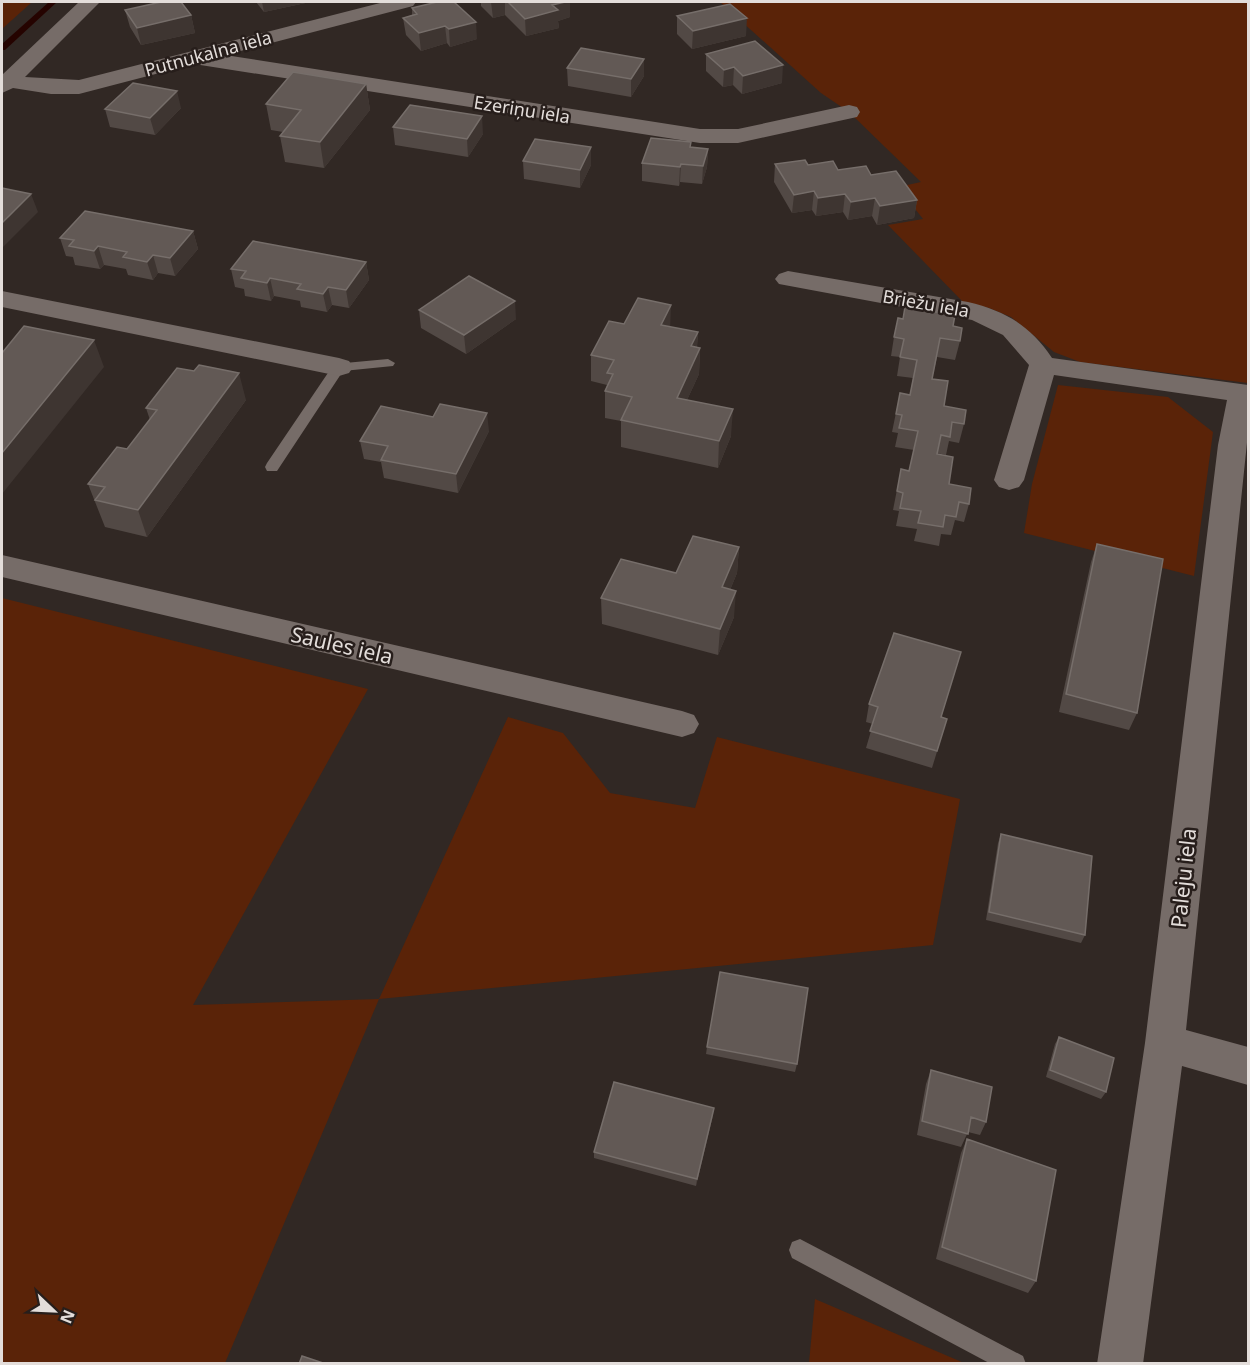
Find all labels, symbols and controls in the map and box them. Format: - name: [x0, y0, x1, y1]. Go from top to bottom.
- street label: Putnukalna iela: [142, 25, 274, 81]
- street label: Ezeriņu iela: [472, 90, 572, 128]
- street label: Briežu iela: [881, 284, 971, 322]
- street label: Saules iela: [288, 620, 396, 670]
- street label: Paleju iela: [1164, 827, 1202, 929]
- north arrow: [24, 1281, 84, 1341]
- text: N: [55, 1307, 80, 1327]

